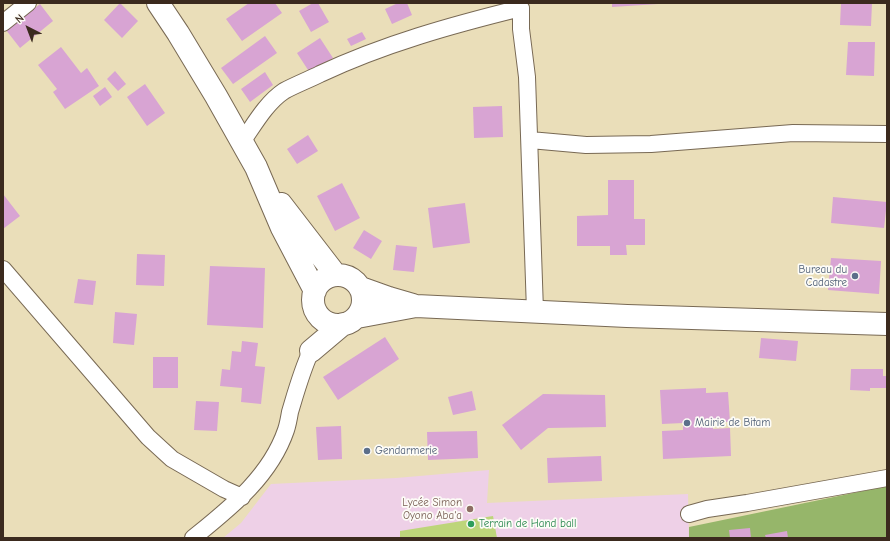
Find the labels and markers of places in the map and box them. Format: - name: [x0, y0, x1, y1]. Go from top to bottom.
- place label: Bureau du Cadastre: [798, 263, 847, 289]
- marker: Bureau du Cadastre: [850, 271, 860, 281]
- place label: Mairie de Bitam: [695, 416, 770, 430]
- marker: Mairie de Bitam: [682, 418, 692, 428]
- place label: Gendarmerie: [375, 444, 437, 458]
- marker: Gendarmerie: [362, 446, 372, 456]
- place label: Lycée Simon Oyono Aba'a: [402, 496, 462, 522]
- marker: Lycée Simon Oyono Aba'a: [465, 504, 475, 514]
- place label: Terrain de Hand ball: [479, 517, 576, 531]
- marker: Terrain de Hand ball: [466, 519, 476, 529]

